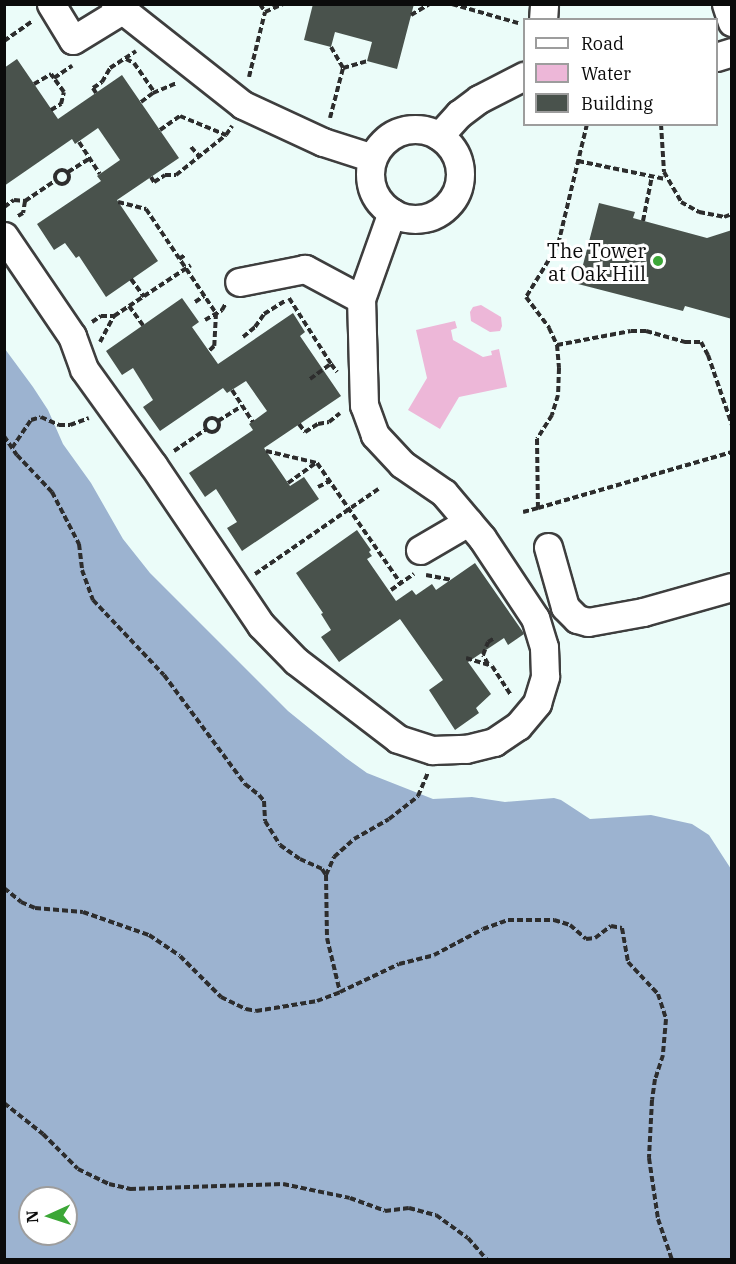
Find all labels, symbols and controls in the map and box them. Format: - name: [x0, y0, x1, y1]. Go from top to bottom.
- legend: [523, 18, 718, 126]
- text: Road: [581, 32, 624, 55]
- text: Water: [581, 62, 631, 85]
- text: Building: [581, 92, 653, 115]
- place label: The Tower at Oak Hill: [547, 238, 646, 285]
- marker: The Tower at Oak Hill: [651, 254, 665, 268]
- north arrow: [18, 1186, 78, 1246]
- text: N: [22, 1210, 42, 1224]

